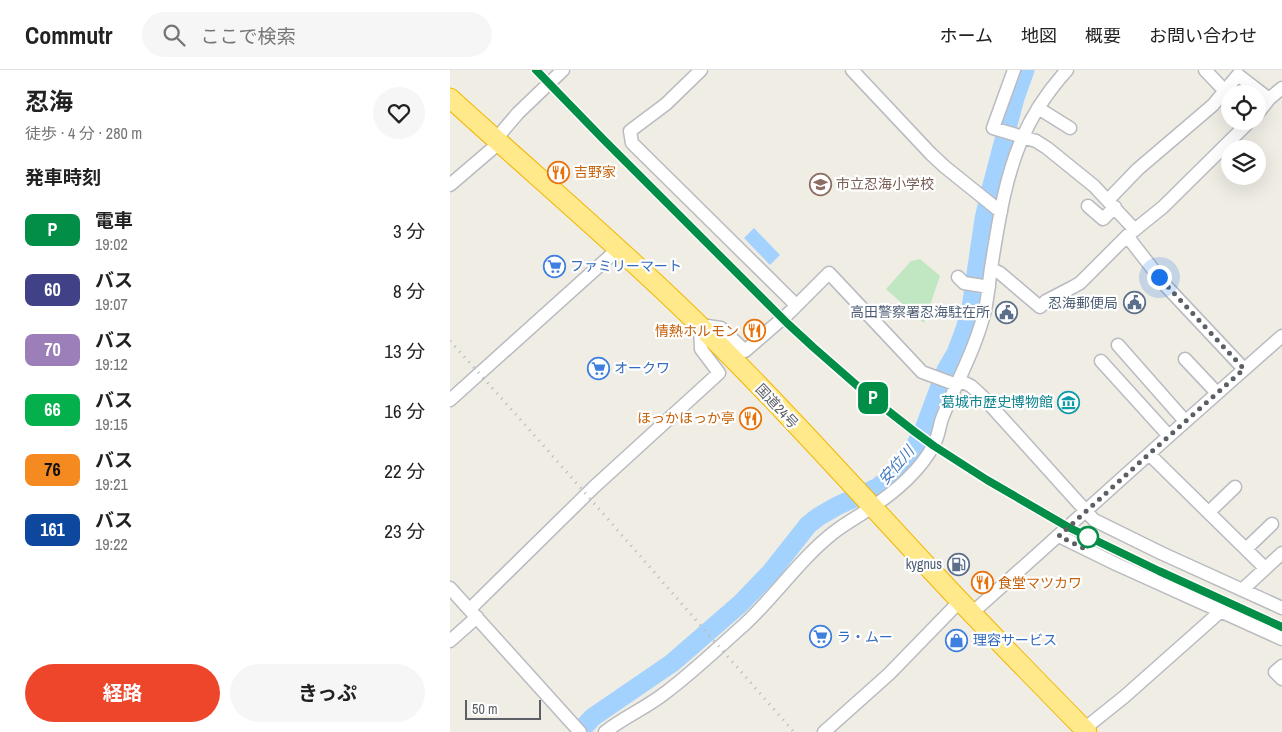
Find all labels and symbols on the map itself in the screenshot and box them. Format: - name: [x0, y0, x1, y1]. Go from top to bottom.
- restaurant icon: 吉野家: [546, 160, 570, 184]
- place label: 吉野家: [574, 163, 616, 181]
- school or university icon: 市立忍海小学校: [808, 172, 832, 196]
- place label: 市立忍海小学校: [836, 175, 934, 193]
- supermarket icon: ファミリーマート: [542, 254, 566, 278]
- place label: ファミリーマート: [570, 257, 682, 275]
- your location: [1147, 265, 1172, 290]
- public building icon: 忍海郵便局: [1122, 291, 1146, 315]
- place label: 忍海郵便局: [1048, 294, 1118, 312]
- public building icon: 高田警察署忍海駐在所: [994, 300, 1018, 324]
- place label: 高田警察署忍海駐在所: [850, 303, 990, 321]
- restaurant icon: 情熱ホルモン: [743, 319, 767, 343]
- place label: 情熱ホルモン: [655, 322, 739, 340]
- supermarket icon: オークワ: [586, 356, 610, 380]
- place label: オークワ: [614, 359, 670, 377]
- street label: 国道24号: [752, 380, 802, 432]
- line badge: P: [857, 382, 889, 414]
- museum icon: 葛城市歴史博物館: [1057, 390, 1081, 414]
- place label: 葛城市歴史博物館: [941, 393, 1053, 411]
- restaurant icon: ほっかほっか亭: [739, 406, 763, 430]
- place label: ほっかほっか亭: [637, 409, 735, 427]
- water label: 安位川: [873, 440, 920, 489]
- unlabelled marker: [1077, 526, 1099, 548]
- fuel station icon: kygnus: [946, 552, 970, 576]
- place label: kygnus: [906, 555, 942, 573]
- restaurant icon: 食堂マツカワ: [970, 571, 994, 595]
- place label: 食堂マツカワ: [998, 574, 1082, 592]
- supermarket icon: ラ・ムー: [809, 625, 833, 649]
- place label: ラ・ムー: [837, 628, 893, 646]
- shop icon: 理容サービス: [945, 628, 969, 652]
- place label: 理容サービス: [973, 631, 1057, 649]
- scale bar: [465, 697, 541, 720]

